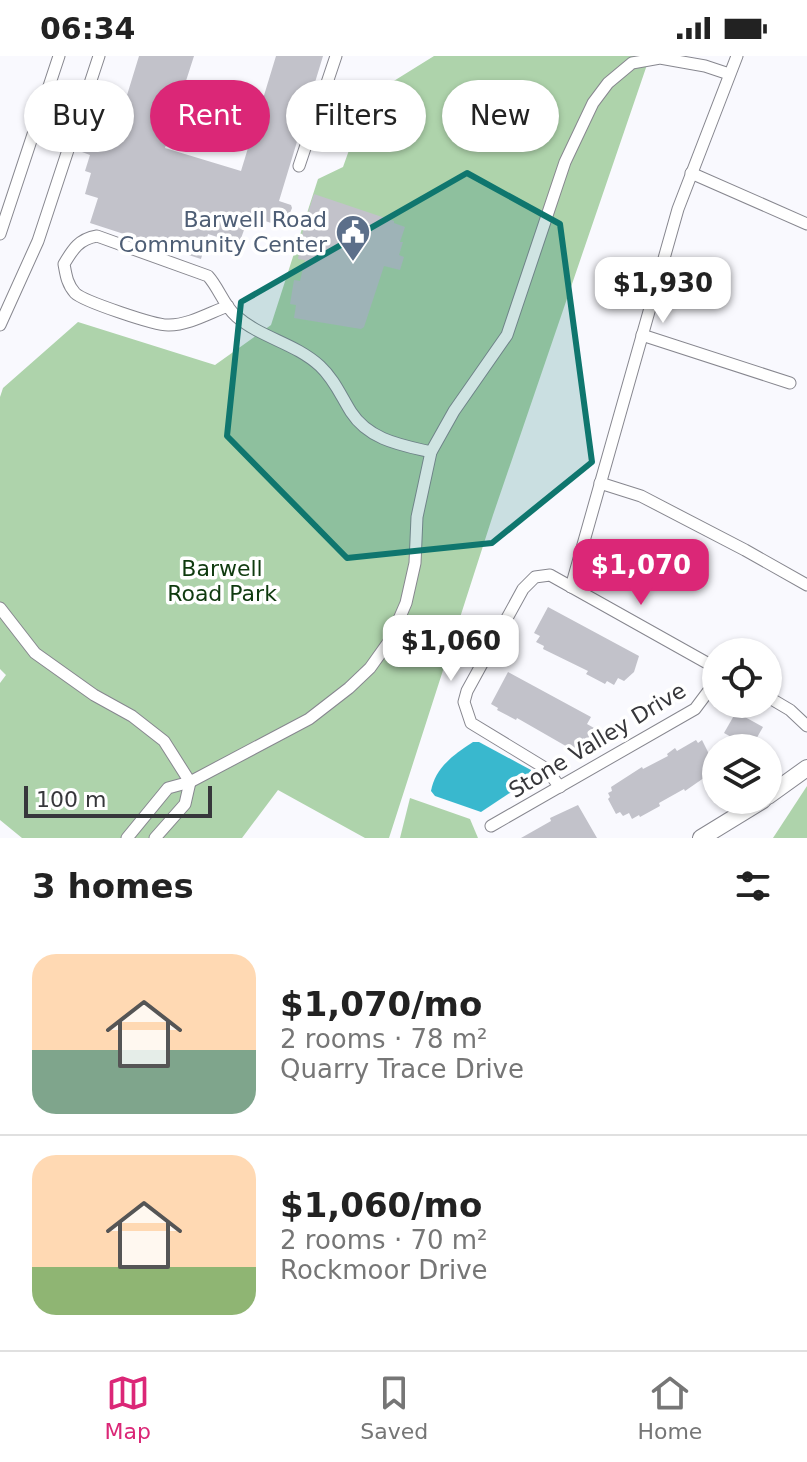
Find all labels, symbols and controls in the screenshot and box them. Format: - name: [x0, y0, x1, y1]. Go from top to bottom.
- text: 06:34: [40, 11, 136, 46]
- chip: Buy: [24, 80, 134, 152]
- chip: Rent: [150, 80, 270, 152]
- chip: Filters: [286, 80, 426, 152]
- chip: New: [442, 80, 559, 152]
- place label: Barwell Road Community Center: [119, 207, 328, 257]
- public building icon: Barwell Road Community Center: [334, 213, 372, 263]
- pin: $1,930: [598, 257, 728, 325]
- text: $1,930: [613, 268, 713, 298]
- pin: $1,070: [576, 539, 706, 607]
- text: $1,070: [591, 550, 691, 580]
- park label: Barwell Road Park: [167, 556, 277, 606]
- pin: $1,060: [386, 615, 516, 683]
- text: $1,060: [401, 626, 501, 656]
- map controls: [702, 638, 782, 814]
- button: locate: [702, 638, 782, 718]
- street label: Stone Valley Drive: [504, 678, 690, 803]
- button: layers: [702, 734, 782, 814]
- scale bar: [24, 782, 212, 818]
- text: 100 m: [36, 787, 106, 812]
- icon: filters: [731, 864, 775, 908]
- text: 3 homes: [32, 866, 194, 906]
- text: $1,070/mo: [280, 984, 482, 1024]
- icon: home: [96, 986, 192, 1082]
- text: 2 rooms · 78 m²: [280, 1024, 488, 1054]
- text: Quarry Trace Drive: [280, 1054, 524, 1084]
- text: $1,060/mo: [280, 1185, 482, 1225]
- icon: home: [96, 1187, 192, 1283]
- text: 2 rooms · 70 m²: [280, 1225, 488, 1255]
- text: Rockmoor Drive: [280, 1255, 488, 1285]
- tab: Map: [105, 1371, 151, 1444]
- tab: Saved: [360, 1371, 428, 1444]
- tab: Home: [637, 1371, 702, 1444]

